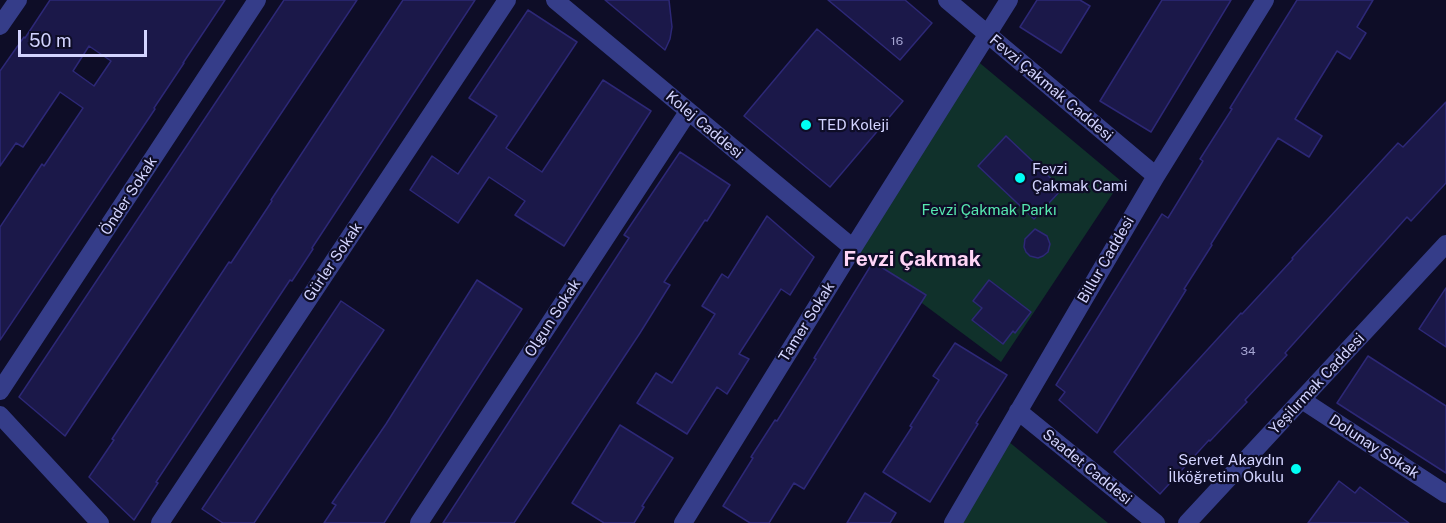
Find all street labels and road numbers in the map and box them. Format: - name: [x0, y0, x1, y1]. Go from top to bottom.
- street label: Fevzi Çakmak Caddesi: [986, 31, 1116, 145]
- street label: Kolej Caddesi: [662, 88, 746, 162]
- street label: Önder Sokak: [97, 153, 161, 239]
- street label: Billur Caddesi: [1074, 214, 1138, 306]
- street label: Gürler Sokak: [300, 219, 366, 305]
- street label: Olgun Sokak: [521, 276, 585, 360]
- street label: Tamer Sokak: [775, 279, 839, 365]
- street label: Yeşilırmak Caddesi: [1266, 330, 1368, 438]
- street label: Dolunay Sokak: [1326, 411, 1422, 483]
- street label: Saadet Caddesi: [1039, 426, 1135, 508]

